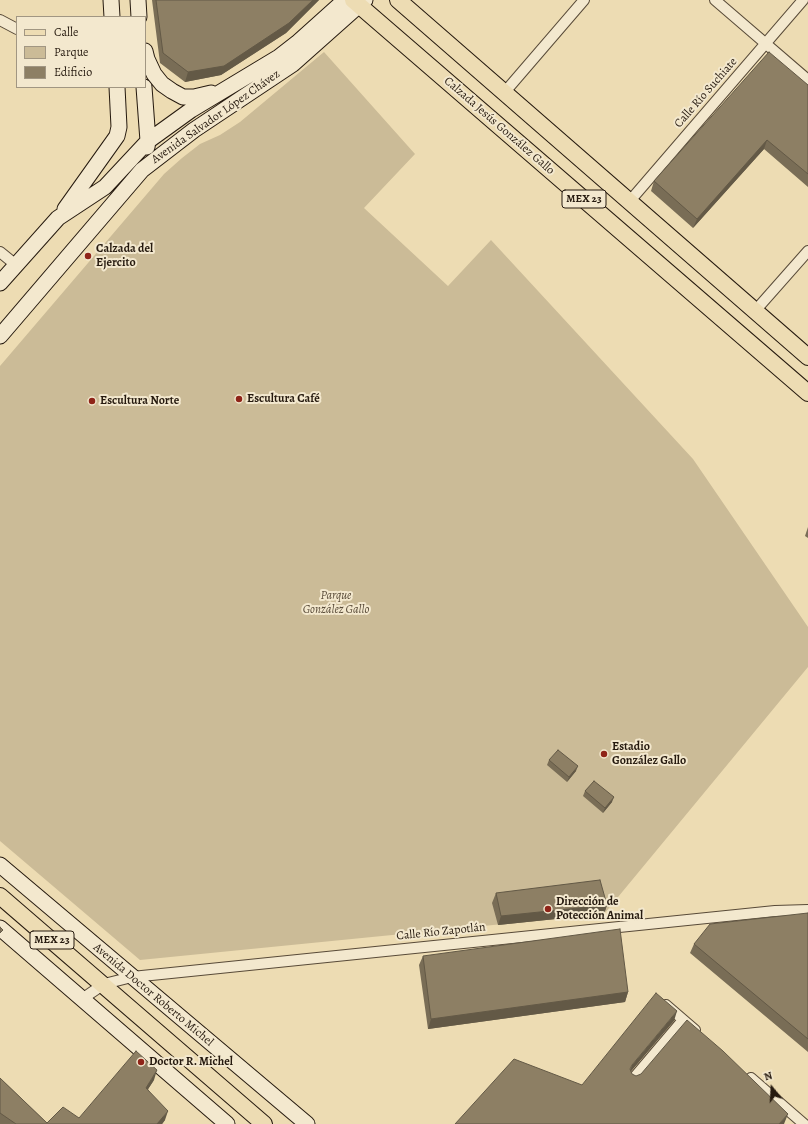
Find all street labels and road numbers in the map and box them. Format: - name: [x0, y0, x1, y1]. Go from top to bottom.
- street label: Calle Río Suchiate: [672, 55, 740, 131]
- street label: Avenida Salvador López Chávez: [149, 67, 283, 167]
- street label: Calzada Jesús González Gallo: [441, 74, 557, 178]
- road number: MEX 23: [562, 190, 606, 208]
- street label: Calle Río Zapotlán: [396, 920, 486, 944]
- road number: MEX 23: [30, 931, 74, 949]
- street label: Avenida Doctor Roberto Michel: [90, 940, 216, 1050]

